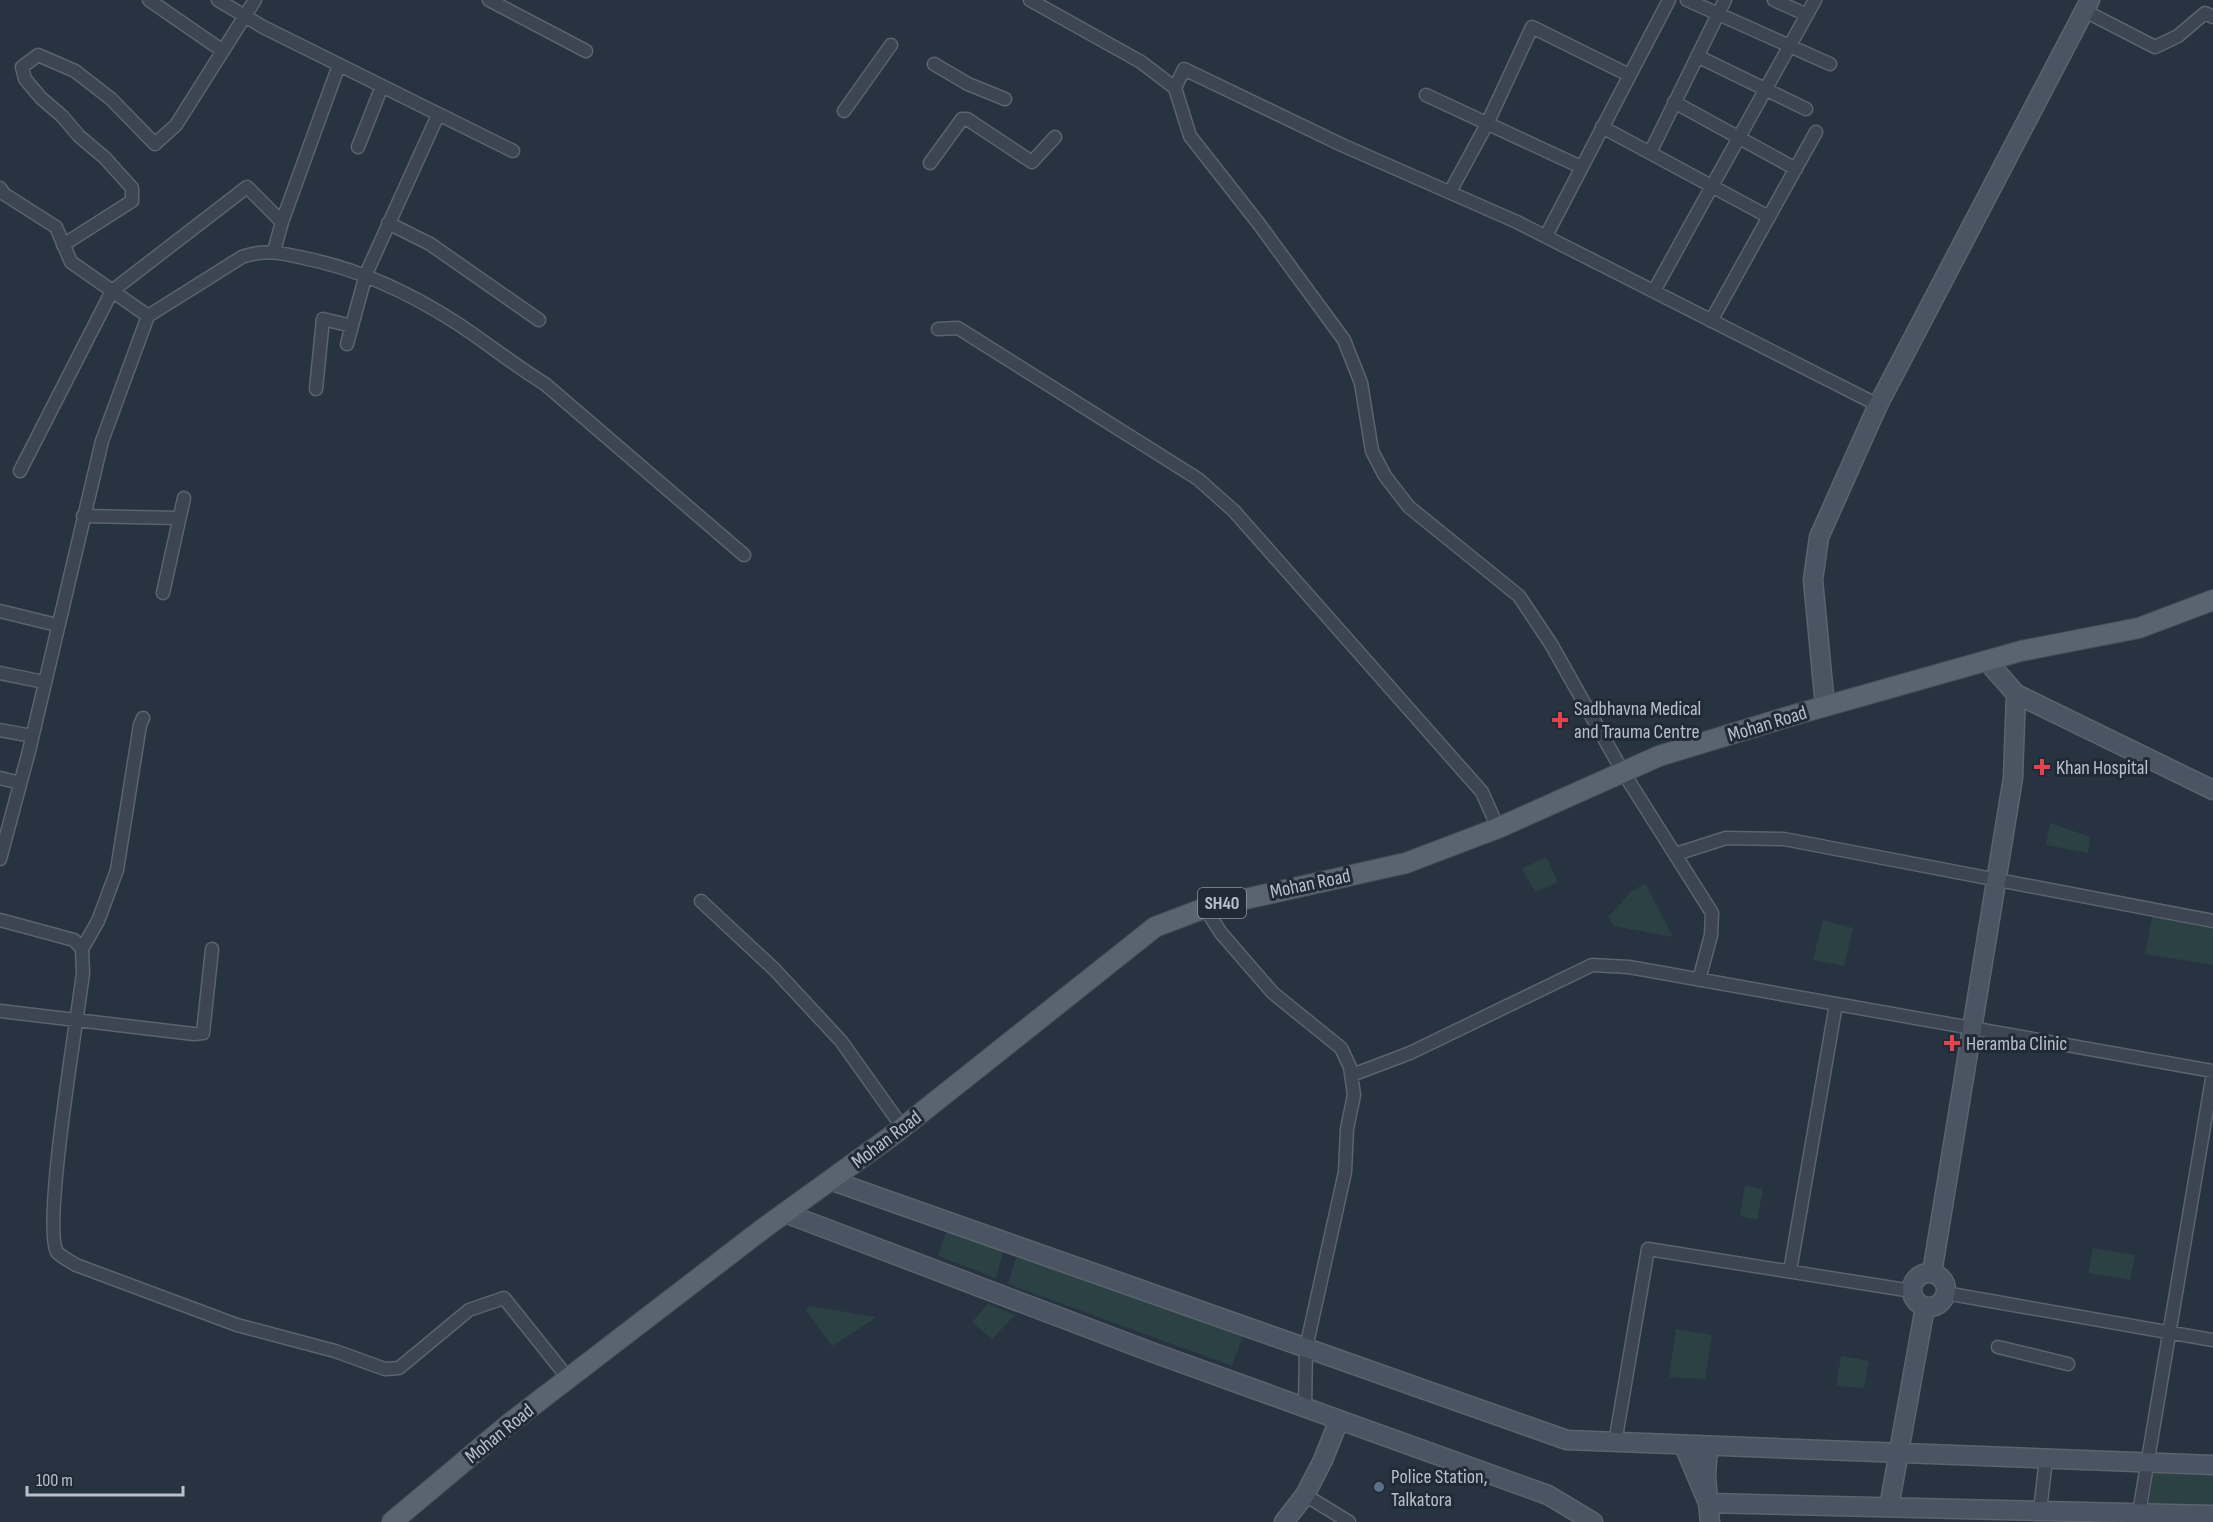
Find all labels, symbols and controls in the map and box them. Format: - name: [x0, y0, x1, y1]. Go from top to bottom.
- place label: Sadbhavna Medical and Trauma Centre: [1574, 697, 1701, 744]
- street label: Mohan Road: [1725, 701, 1810, 747]
- marker: Sadbhavna Medical and Trauma Centre: [1551, 711, 1569, 729]
- place label: Khan Hospital: [2056, 756, 2148, 780]
- marker: Khan Hospital: [2033, 758, 2051, 776]
- street label: Mohan Road: [1268, 864, 1353, 904]
- road number: SH40: [1198, 888, 1246, 918]
- place label: Heramba Clinic: [1966, 1032, 2067, 1056]
- marker: Heramba Clinic: [1943, 1034, 1961, 1052]
- street label: Mohan Road: [847, 1106, 926, 1174]
- street label: Mohan Road: [460, 1399, 539, 1469]
- scale bar: [27, 1459, 183, 1497]
- place label: Police Station, Talkatora: [1391, 1465, 1488, 1512]
- text: 100 m: [36, 1470, 73, 1491]
- marker: Police Station, Talkatora: [1372, 1480, 1386, 1494]

